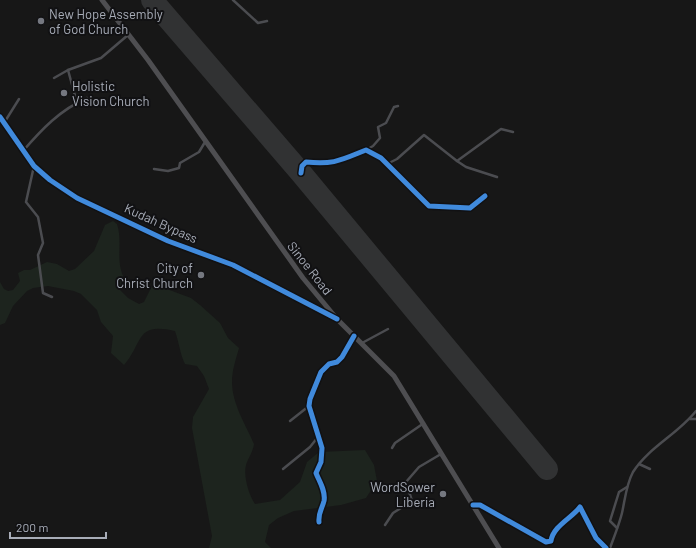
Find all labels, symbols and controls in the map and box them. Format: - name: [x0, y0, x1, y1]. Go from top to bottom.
- place label: New Hope Assembly of God Church: [49, 6, 163, 37]
- marker: New Hope Assembly of God Church: [36, 16, 46, 26]
- place label: Holistic Vision Church: [72, 78, 150, 109]
- marker: Holistic Vision Church: [59, 88, 69, 98]
- street label: Kudah Bypass: [122, 200, 200, 246]
- street label: Sinoe Road: [284, 238, 336, 298]
- place label: City of Christ Church: [116, 260, 193, 291]
- marker: City of Christ Church: [196, 270, 206, 280]
- place label: WordSower Liberia: [370, 479, 435, 510]
- marker: WordSower Liberia: [438, 489, 448, 499]
- scale bar: [10, 514, 106, 540]
- text: 200 m: [16, 520, 48, 534]

